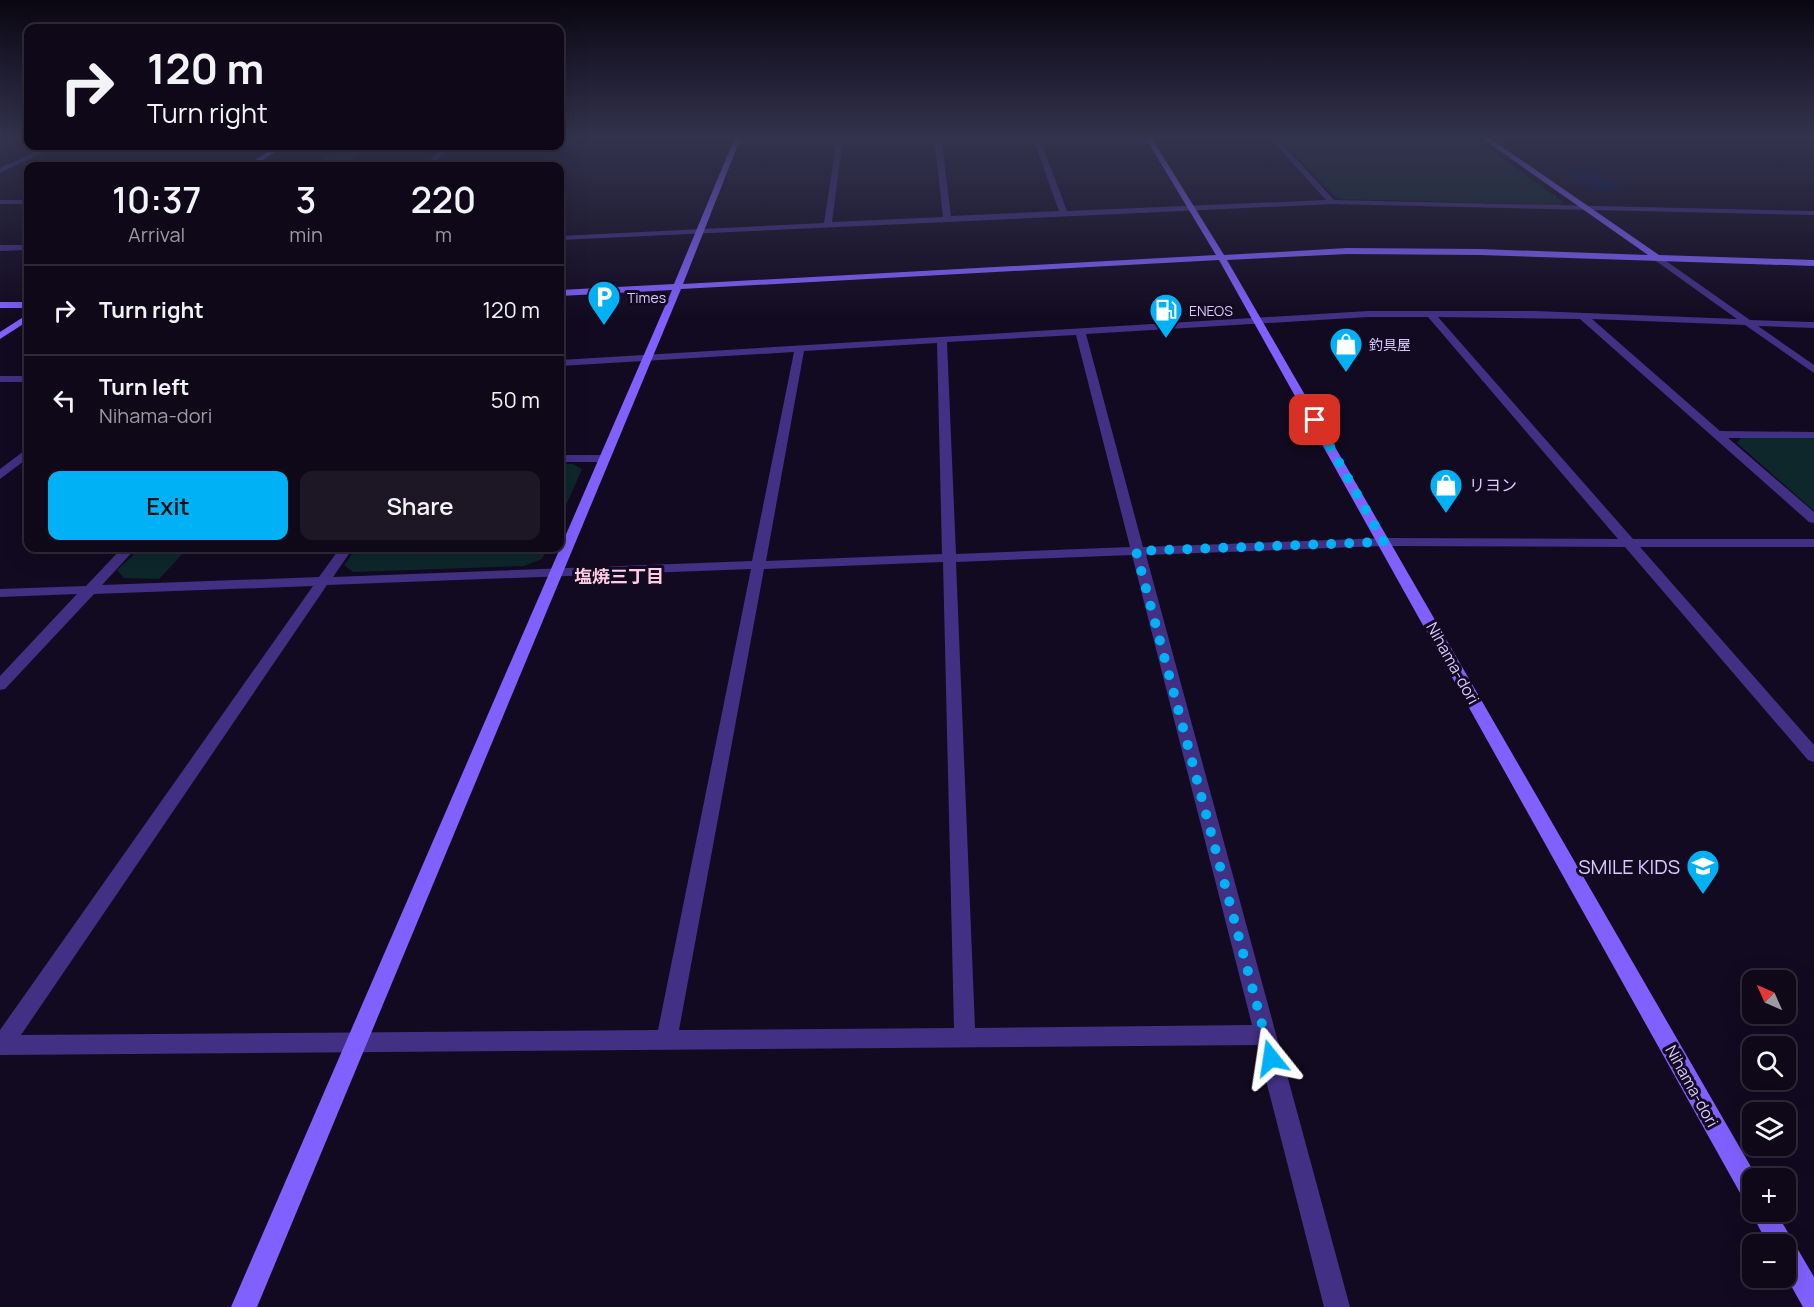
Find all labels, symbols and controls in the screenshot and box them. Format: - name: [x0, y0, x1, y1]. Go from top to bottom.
- text: 120 m: [147, 39, 264, 97]
- icon: right: [48, 48, 126, 126]
- text: Turn right: [147, 94, 268, 131]
- text: 10:37: [112, 175, 201, 224]
- text: 3: [296, 175, 316, 224]
- text: 220: [411, 175, 476, 224]
- text: Arrival: [128, 221, 185, 248]
- text: min: [289, 221, 323, 248]
- text: m: [435, 221, 452, 248]
- parking icon: Times: [586, 279, 622, 326]
- place label: Times: [627, 288, 666, 307]
- fuel station icon: ENEOS: [1148, 292, 1184, 339]
- icon: right: [48, 294, 81, 327]
- text: Turn right: [99, 295, 204, 325]
- text: 120 m: [482, 295, 540, 325]
- place label: ENEOS: [1189, 301, 1233, 320]
- shop icon: 釣具屋: [1328, 326, 1364, 373]
- place label: 釣具屋: [1369, 335, 1411, 354]
- text: Turn left: [99, 372, 189, 402]
- icon: left: [48, 384, 81, 417]
- text: 50 m: [491, 385, 540, 415]
- pin: [1289, 394, 1340, 445]
- text: Nihama-dori: [99, 402, 212, 429]
- icon: arrive: [1298, 403, 1331, 436]
- shop icon: リヨン: [1428, 467, 1464, 514]
- button: Exit: [48, 471, 288, 540]
- button: Share: [300, 471, 540, 540]
- place label: リヨン: [1469, 474, 1517, 496]
- district label: 塩焼三丁目: [574, 564, 664, 588]
- street label: Nihama-dori: [1421, 618, 1485, 708]
- school or university icon: SMILE KIDS: [1685, 848, 1721, 895]
- place label: SMILE KIDS: [1578, 853, 1680, 880]
- north arrow: [1742, 970, 1796, 1024]
- map controls: [1742, 970, 1796, 1288]
- position arrow: [1239, 1026, 1303, 1090]
- button: search: [1742, 1036, 1796, 1090]
- street label: Nihama-dori: [1660, 1041, 1724, 1131]
- button: layers: [1742, 1102, 1796, 1156]
- button: +: [1742, 1168, 1796, 1222]
- button: −: [1742, 1234, 1796, 1288]

